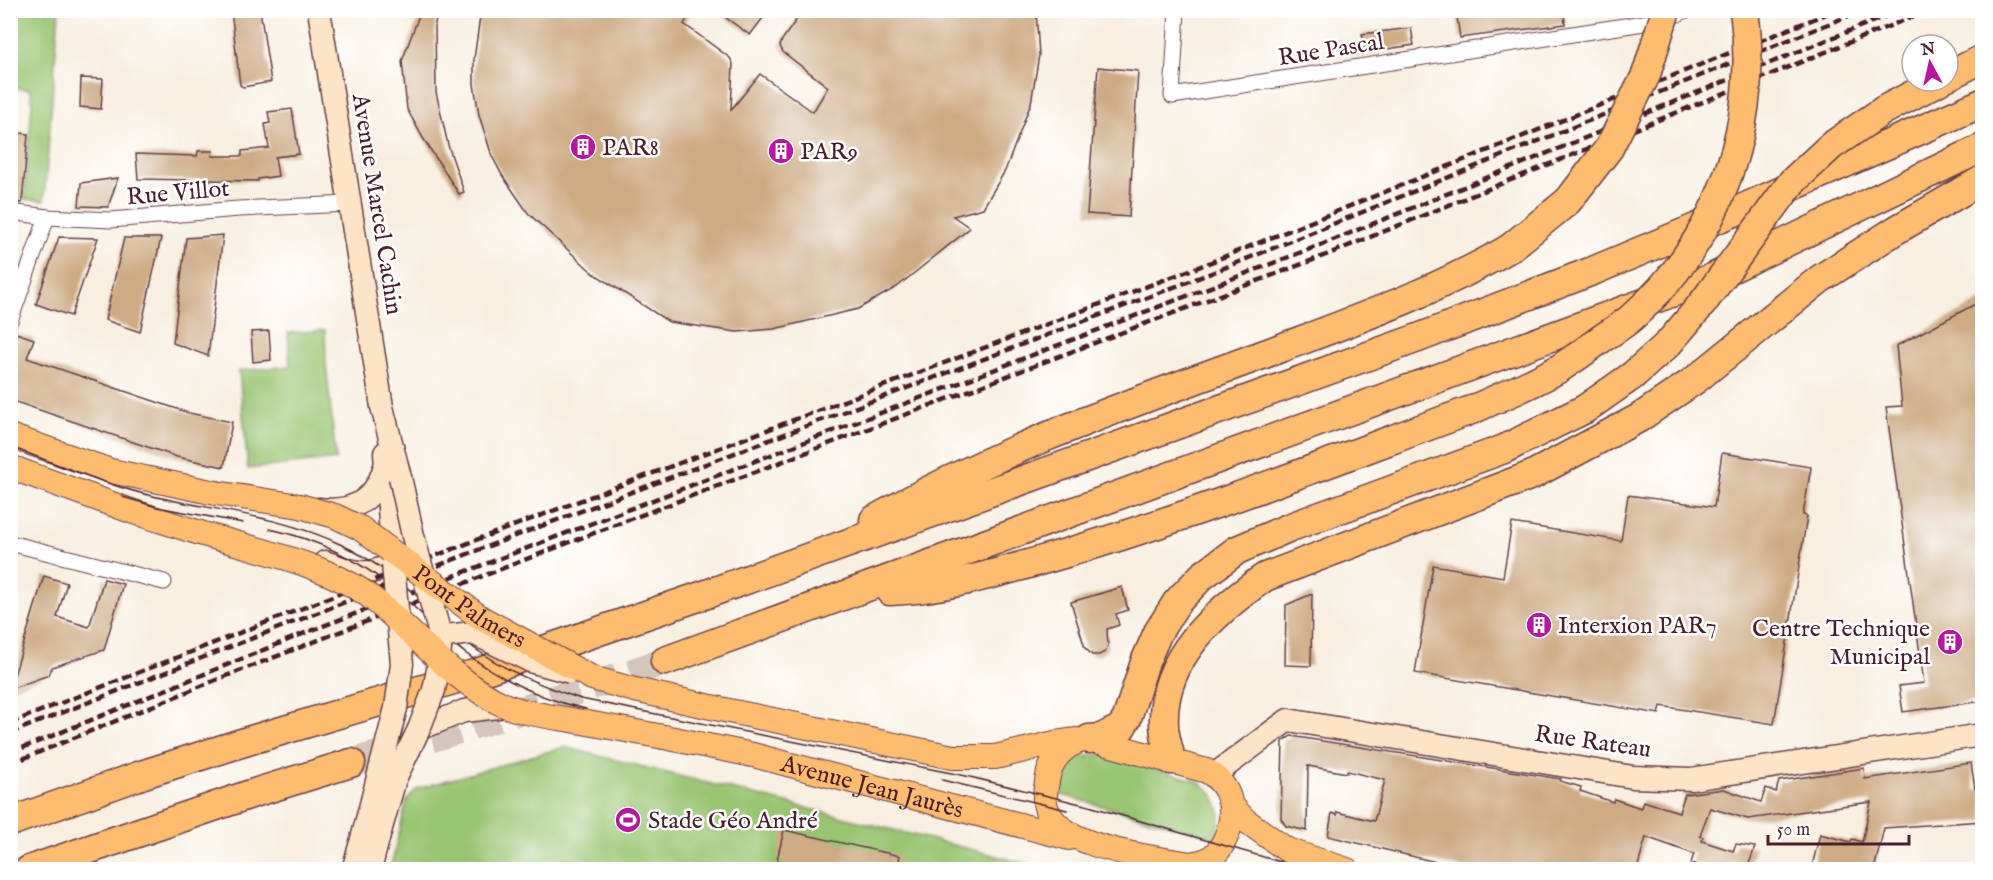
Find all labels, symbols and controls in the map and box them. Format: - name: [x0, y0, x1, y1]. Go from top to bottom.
- street label: Rue Pascal: [1276, 27, 1387, 74]
- north arrow: [1900, 33, 1960, 93]
- text: N: [1919, 39, 1937, 61]
- street label: Avenue Marcel Cachin: [344, 91, 409, 317]
- building icon: PAR8: [568, 132, 598, 162]
- place label: PAR8: [602, 133, 659, 164]
- building icon: PAR9: [766, 136, 796, 166]
- place label: PAR9: [800, 137, 858, 168]
- street label: Rue Villot: [125, 174, 231, 213]
- street label: Pont Palmers: [406, 558, 531, 656]
- building icon: Interxion PAR7: [1524, 610, 1554, 640]
- place label: Interxion PAR7: [1558, 611, 1717, 642]
- place label: Centre Technique Municipal: [1752, 614, 1930, 673]
- building icon: Centre Technique Municipal: [1935, 627, 1965, 657]
- street label: Rue Rateau: [1532, 719, 1653, 766]
- street label: Avenue Jean Jaurès: [776, 749, 966, 827]
- sports icon: Stade Géo André: [613, 805, 643, 835]
- place label: Stade Géo André: [648, 806, 818, 837]
- scale bar: [1768, 808, 1909, 846]
- text: 50 m: [1777, 819, 1810, 842]

